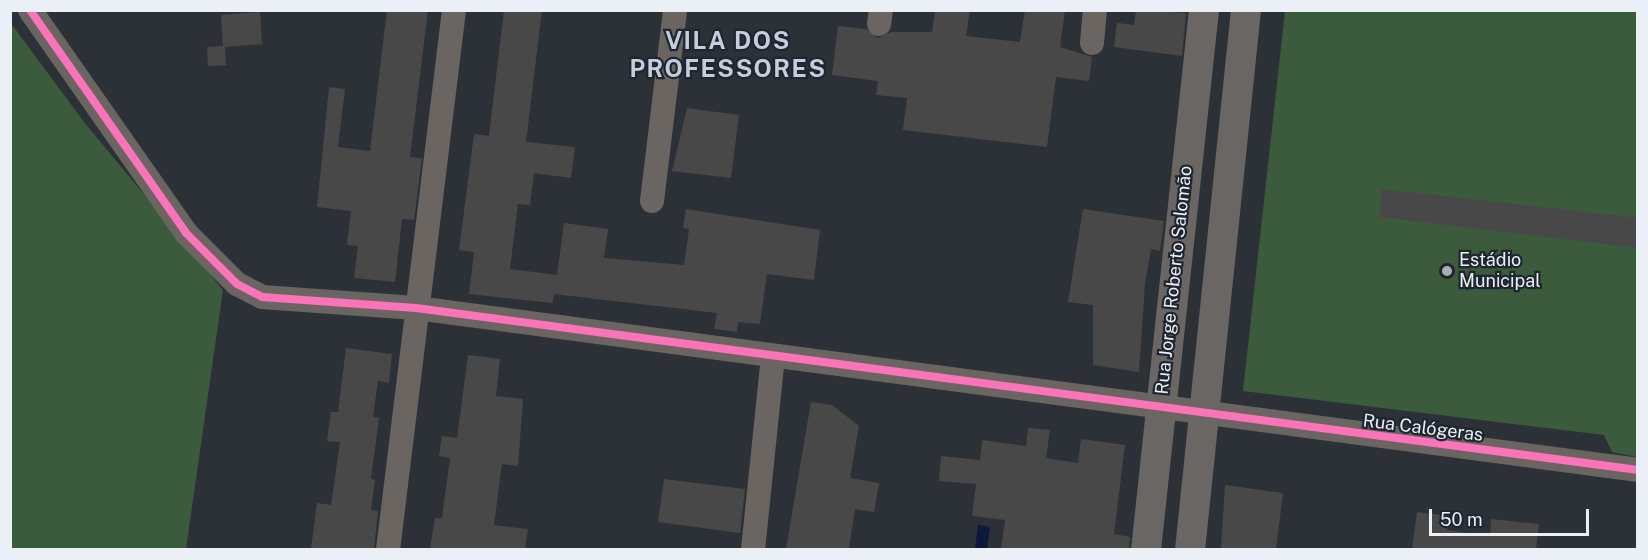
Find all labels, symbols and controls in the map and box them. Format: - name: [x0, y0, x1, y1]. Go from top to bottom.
- district label: VILA DOS PROFESSORES: [629, 27, 827, 83]
- street label: Rua Jorge Roberto Salomão: [1151, 164, 1197, 396]
- place label: Estádio Municipal: [1459, 250, 1541, 292]
- marker: Estádio Municipal: [1440, 264, 1454, 278]
- street label: Rua Calógeras: [1362, 410, 1484, 446]
- scale bar: [1432, 497, 1592, 535]
- text: 50 m: [1440, 509, 1483, 530]

